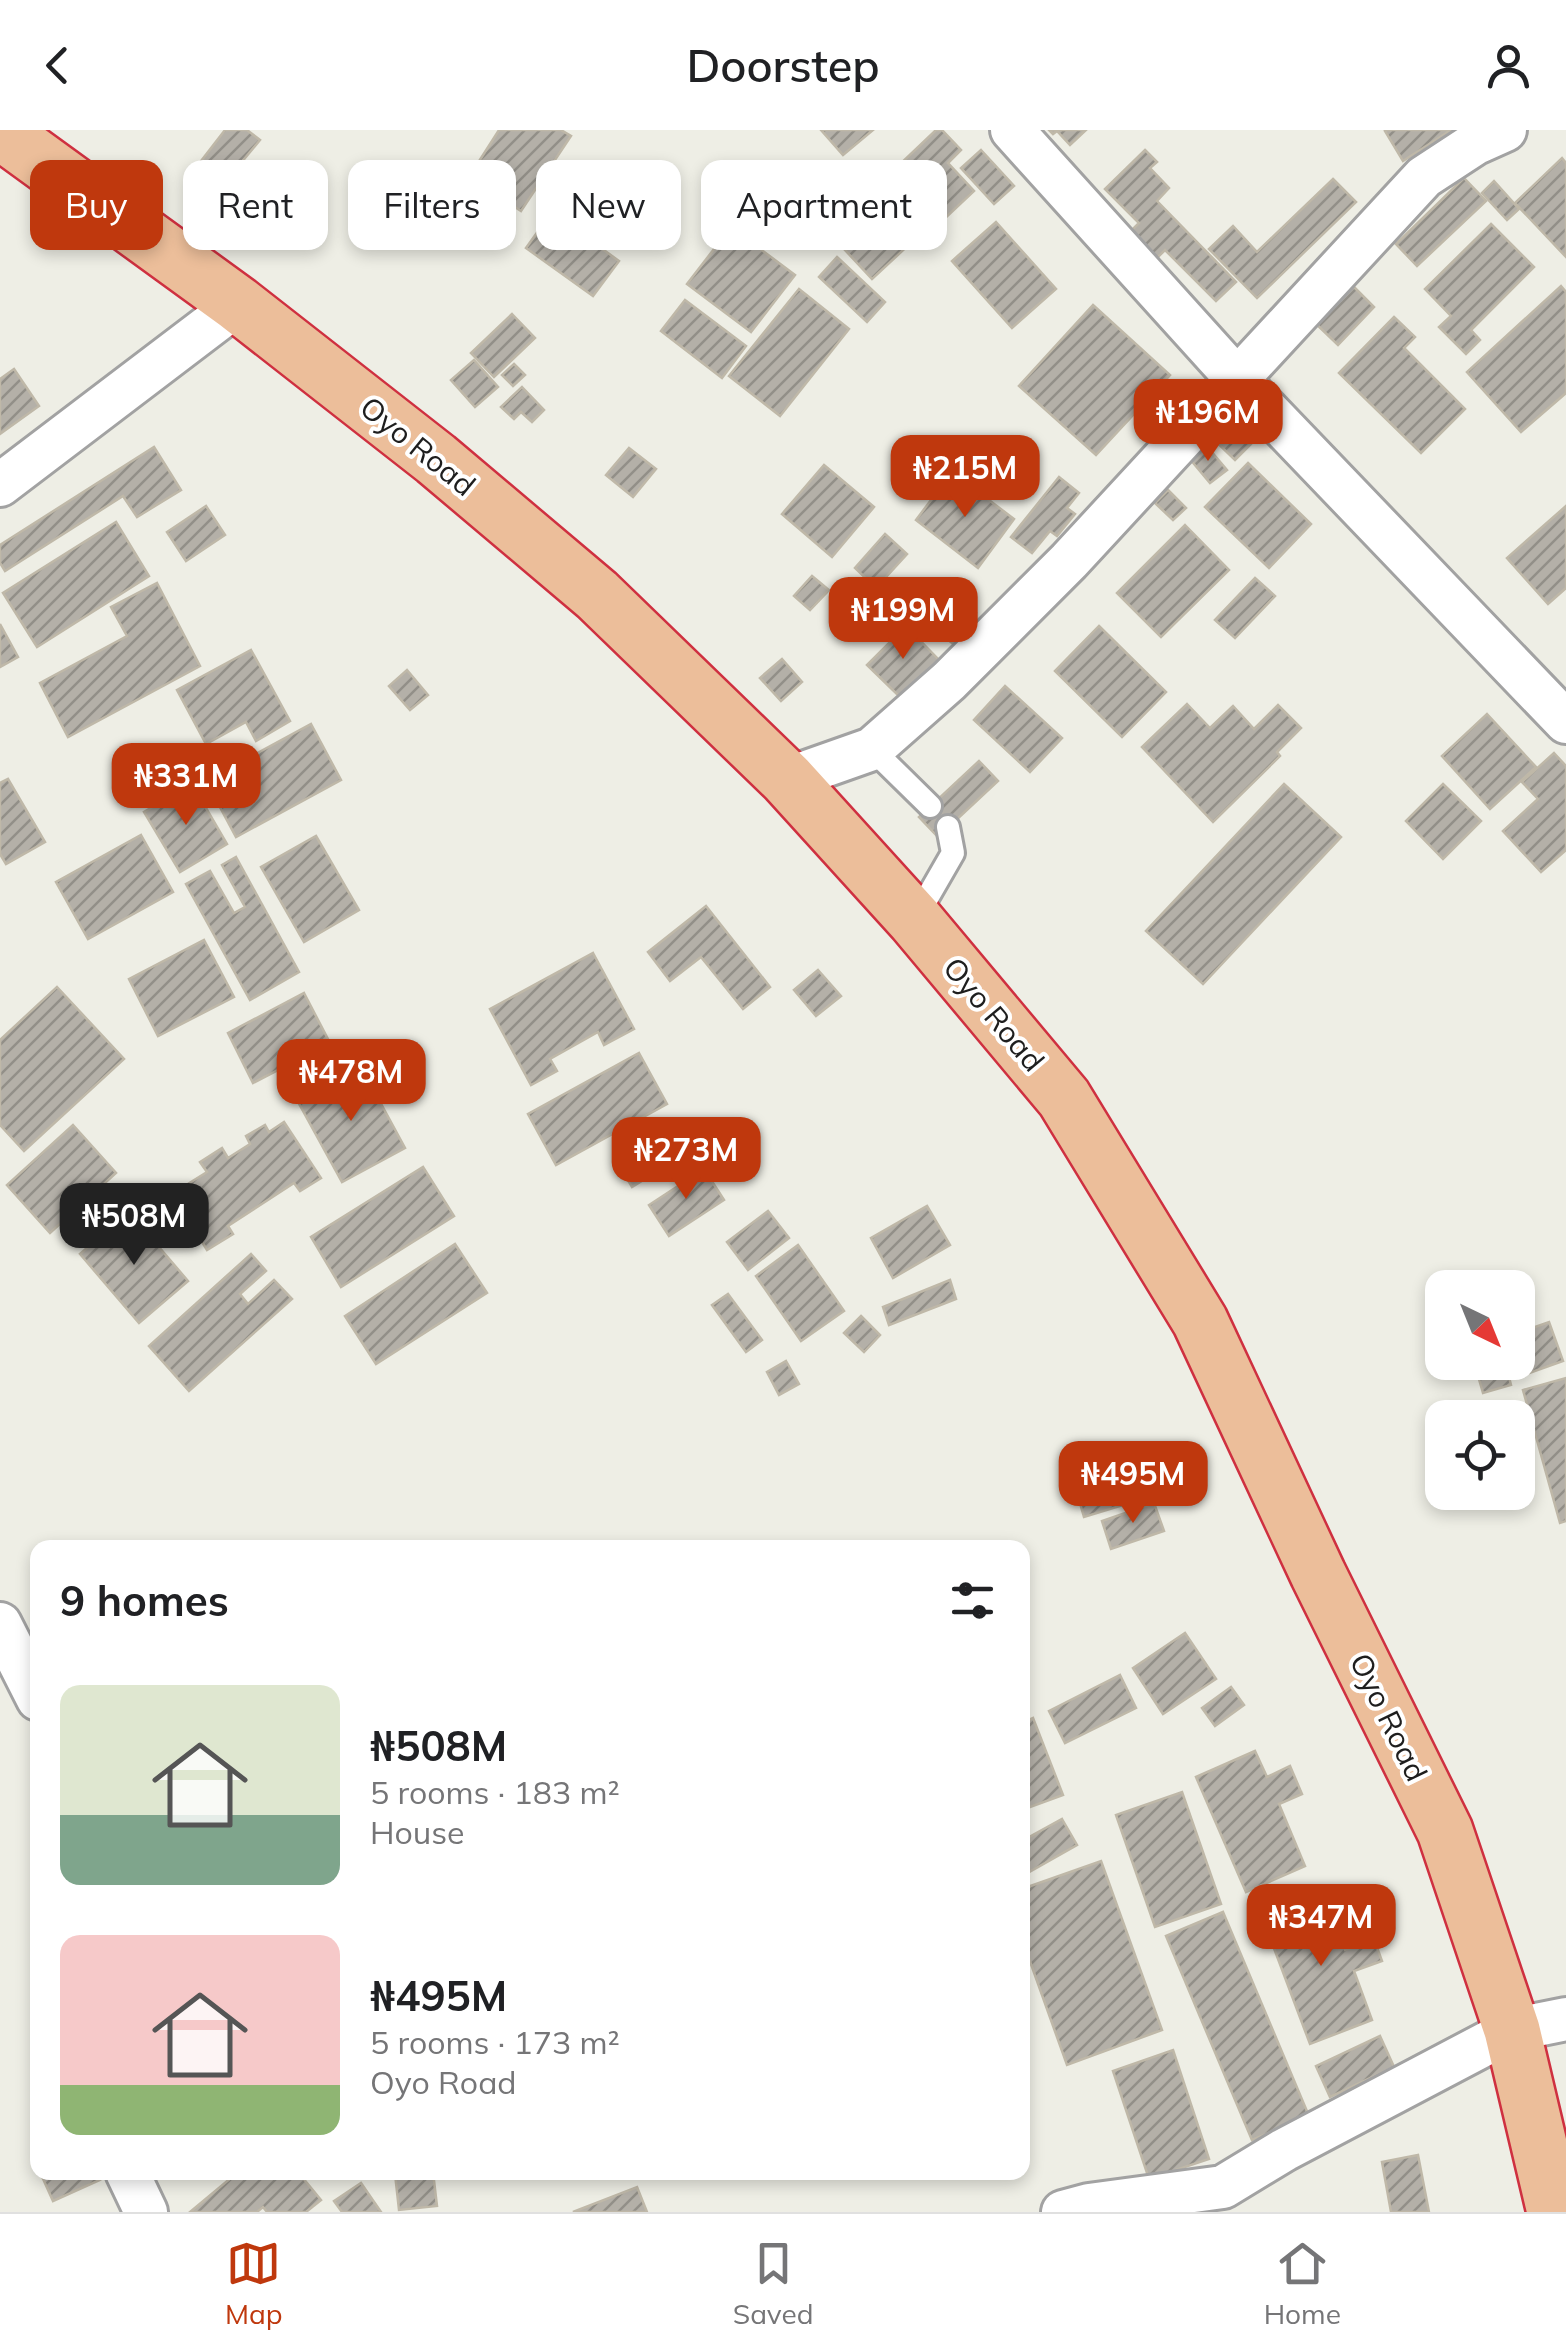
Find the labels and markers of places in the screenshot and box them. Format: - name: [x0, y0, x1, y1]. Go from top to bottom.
- pin: ₦196M: [1138, 379, 1278, 464]
- pin: ₦215M: [895, 435, 1035, 520]
- pin: ₦199M: [833, 577, 973, 662]
- pin: ₦331M: [116, 743, 256, 828]
- pin: ₦478M: [281, 1039, 421, 1124]
- pin: ₦273M: [616, 1117, 756, 1202]
- pin: ₦508M: [64, 1183, 204, 1268]
- pin: ₦495M: [1063, 1441, 1203, 1526]
- pin: ₦347M: [1251, 1884, 1391, 1969]

